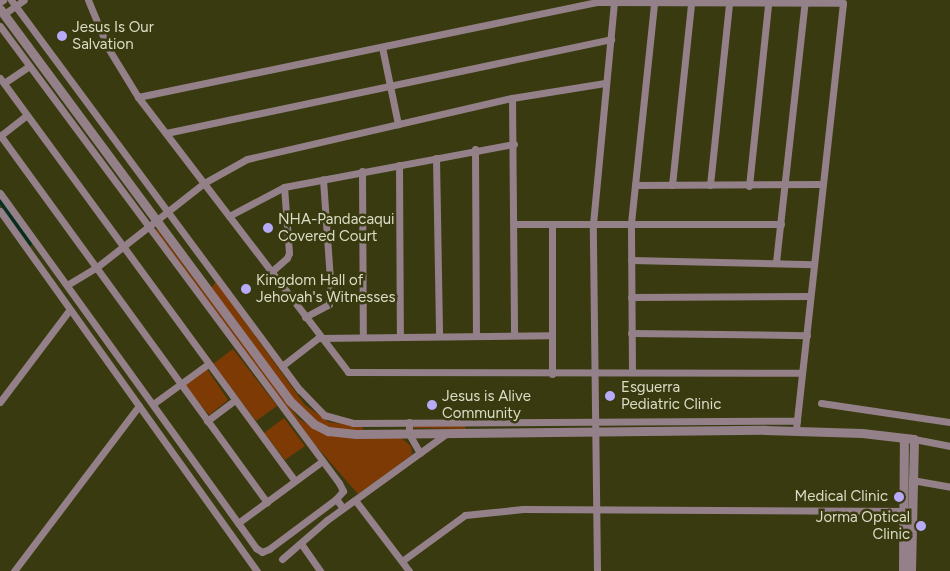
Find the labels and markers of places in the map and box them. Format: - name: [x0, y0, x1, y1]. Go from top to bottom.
- place label: Jesus Is Our Salvation: [72, 18, 154, 53]
- marker: Jesus Is Our Salvation: [56, 30, 68, 42]
- place label: NHA-Pandacaqui Covered Court: [278, 210, 395, 245]
- marker: NHA-Pandacaqui Covered Court: [262, 222, 274, 234]
- place label: Kingdom Hall of Jehovah's Witnesses: [256, 271, 395, 306]
- marker: Kingdom Hall of Jehovah's Witnesses: [240, 283, 252, 295]
- place label: Esguerra Pediatric Clinic: [621, 378, 721, 413]
- place label: Jesus is Alive Community: [442, 387, 531, 422]
- marker: Esguerra Pediatric Clinic: [603, 389, 617, 403]
- marker: Jesus is Alive Community: [426, 399, 438, 411]
- place label: Medical Clinic: [795, 488, 888, 506]
- marker: Medical Clinic: [892, 490, 906, 504]
- place label: Jorma Optical Clinic: [816, 508, 910, 543]
- marker: Jorma Optical Clinic: [914, 519, 928, 533]

